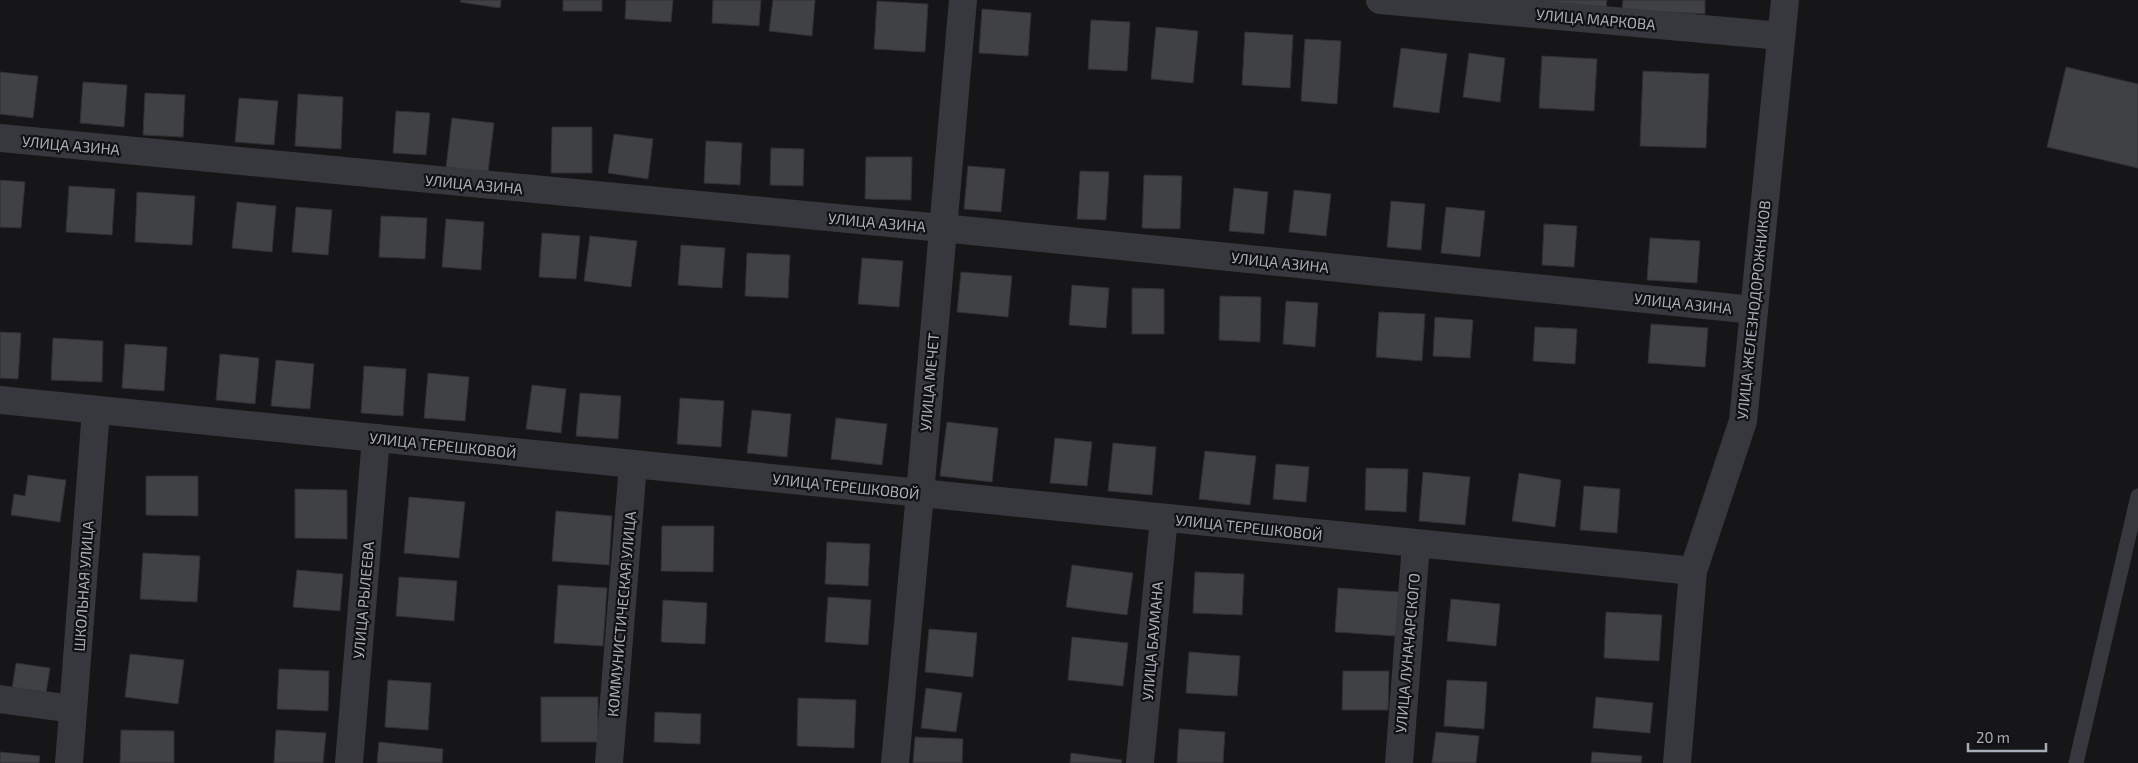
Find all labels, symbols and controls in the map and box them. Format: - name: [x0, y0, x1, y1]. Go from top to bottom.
- street label: УЛИЦА МАРКОВА: [1536, 5, 1657, 33]
- street label: УЛИЦА АЗИНА: [21, 132, 121, 158]
- street label: УЛИЦА АЗИНА: [424, 171, 524, 197]
- street label: УЛИЦА ЖЕЛЕЗНОДОРОЖНИКОВ: [1733, 199, 1773, 421]
- street label: УЛИЦА АЗИНА: [827, 209, 927, 235]
- street label: УЛИЦА АЗИНА: [1230, 248, 1330, 276]
- street label: УЛИЦА АЗИНА: [1633, 289, 1733, 317]
- street label: УЛИЦА МЕЧЕТ: [916, 332, 942, 432]
- street label: УЛИЦА ТЕРЕШКОВОЙ: [369, 428, 517, 462]
- street label: УЛИЦА ТЕРЕШКОВОЙ: [772, 469, 920, 503]
- street label: КОММУНИСТИЧЕСКАЯ УЛИЦА: [603, 510, 639, 718]
- street label: УЛИЦА ТЕРЕШКОВОЙ: [1175, 510, 1323, 544]
- street label: ШКОЛЬНАЯ УЛИЦА: [69, 519, 97, 652]
- street label: УЛИЦА РЫЛЕЕВА: [349, 540, 377, 659]
- street label: УЛИЦА ЛУНАЧАРСКОГО: [1391, 572, 1423, 734]
- street label: УЛИЦА БАУМАНА: [1138, 580, 1166, 701]
- scale bar: [1968, 720, 2046, 752]
- text: 20 m: [1976, 728, 2010, 746]

